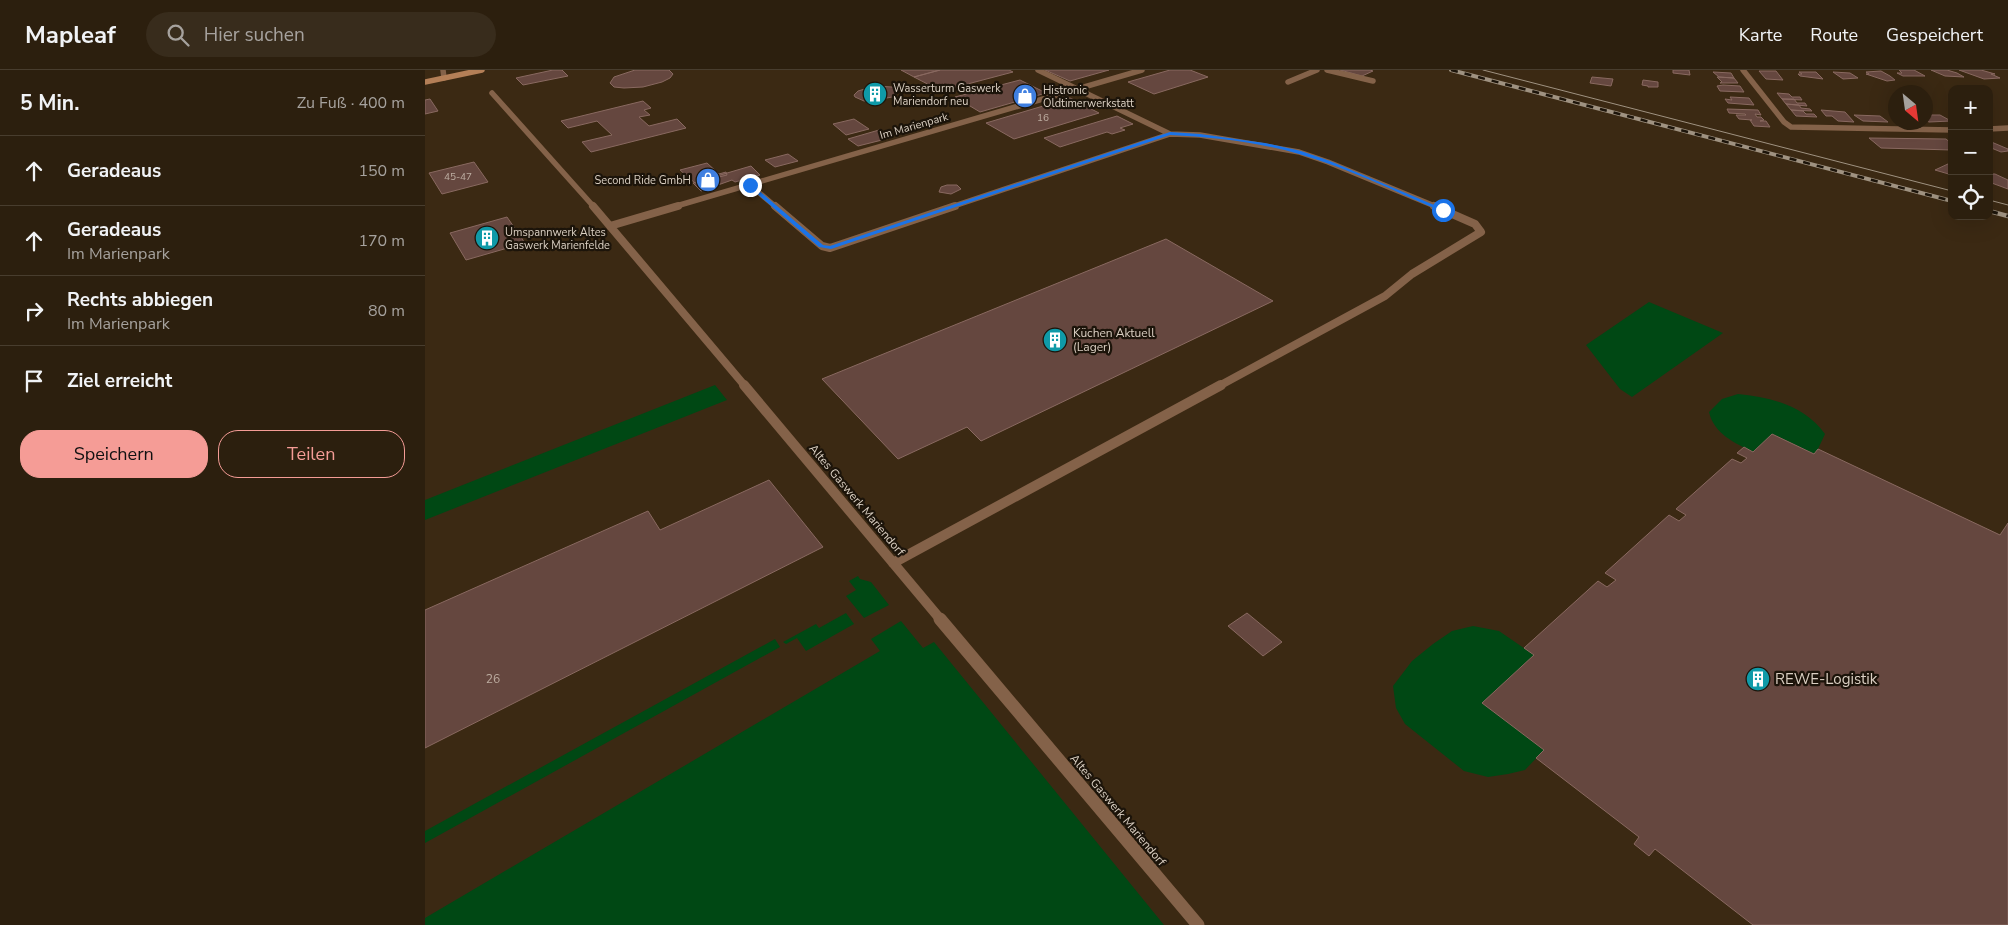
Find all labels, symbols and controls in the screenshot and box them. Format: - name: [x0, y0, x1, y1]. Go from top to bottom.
- search box: [146, 12, 496, 57]
- text: Mapleaf: [25, 19, 116, 51]
- icon: search: [164, 21, 192, 49]
- text: Hier suchen: [204, 22, 305, 48]
- text: Karte: [1739, 23, 1782, 47]
- text: Route: [1810, 23, 1858, 47]
- text: Gespeichert: [1886, 23, 1983, 47]
- building icon: Wasserturm Gaswerk Mariendorf neu: [862, 81, 888, 107]
- place label: Wasserturm Gaswerk Mariendorf neu: [893, 81, 1001, 109]
- shop icon: Histronic Oldtimerwerkstatt: [1012, 83, 1038, 109]
- place label: Histronic Oldtimerwerkstatt: [1043, 83, 1134, 111]
- north arrow: [1888, 85, 1933, 130]
- map controls: [1948, 85, 1993, 220]
- button: +: [1948, 85, 1993, 130]
- text: 5 Min.: [20, 89, 79, 117]
- text: Zu Fuß · 400 m: [297, 92, 405, 114]
- street label: Im Marienpark: [878, 109, 950, 143]
- house number: 16: [1037, 111, 1049, 125]
- button: −: [1948, 130, 1993, 175]
- icon: ahead: [20, 157, 48, 185]
- text: Geradeaus: [67, 158, 161, 184]
- text: 150 m: [358, 160, 405, 182]
- shop icon: Second Ride GmbH: [695, 167, 721, 193]
- house number: 45-47: [444, 170, 472, 184]
- place label: Second Ride GmbH: [595, 173, 691, 188]
- route end: [739, 174, 762, 197]
- button: locate: [1948, 175, 1993, 220]
- route start: [1432, 199, 1455, 222]
- text: Geradeaus: [67, 217, 161, 243]
- building icon: Umspannwerk Altes Gaswerk Marienfelde: [474, 225, 500, 251]
- place label: Umspannwerk Altes Gaswerk Marienfelde: [505, 225, 610, 253]
- icon: ahead: [20, 227, 48, 255]
- text: 170 m: [358, 230, 405, 252]
- text: Im Marienpark: [67, 243, 170, 265]
- text: Rechts abbiegen: [67, 287, 213, 313]
- icon: right: [20, 297, 48, 325]
- text: 80 m: [368, 300, 405, 322]
- text: Im Marienpark: [67, 313, 170, 335]
- place label: Küchen Aktuell (Lager): [1073, 325, 1155, 355]
- building icon: Küchen Aktuell (Lager): [1042, 327, 1068, 353]
- icon: arrive: [20, 367, 48, 395]
- text: Ziel erreicht: [67, 368, 172, 394]
- button: Speichern: [20, 430, 208, 478]
- button: Teilen: [218, 430, 405, 478]
- street label: Altes Gaswerk Mariendorf: [805, 441, 909, 560]
- building icon: REWE-Logistik: [1745, 666, 1771, 692]
- place label: REWE-Logistik: [1775, 669, 1878, 689]
- house number: 26: [486, 671, 500, 687]
- street label: Altes Gaswerk Mariendorf: [1066, 751, 1170, 870]

